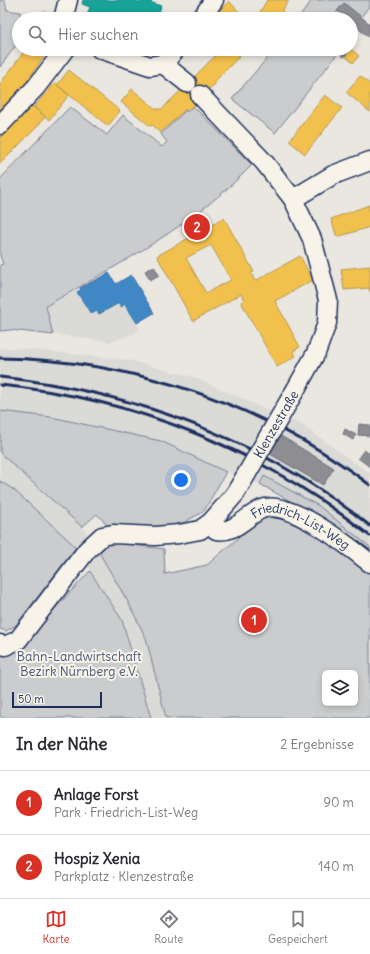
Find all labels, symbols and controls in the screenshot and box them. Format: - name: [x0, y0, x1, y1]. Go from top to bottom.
- search box: [12, 12, 358, 56]
- icon: search: [26, 23, 48, 45]
- text: Hier suchen: [58, 25, 138, 44]
- pin: 2: [184, 212, 210, 242]
- street label: Klenzestraße: [249, 387, 302, 461]
- your location: [171, 470, 191, 490]
- street label: Friedrich-List-Weg: [247, 499, 353, 553]
- pin: 1: [241, 605, 267, 635]
- park label: Bahn-Landwirtschaft Bezirk Nürnberg e.V.: [17, 648, 142, 680]
- map controls: [322, 670, 358, 706]
- button: layers: [322, 670, 358, 706]
- scale bar: [12, 690, 102, 709]
- text: 50 m: [18, 692, 44, 706]
- text: In der Nähe: [16, 733, 108, 755]
- text: 2 Ergebnisse: [280, 736, 354, 753]
- text: Anlage Forst: [54, 785, 138, 804]
- text: 1: [26, 794, 32, 811]
- text: 90 m: [323, 794, 354, 811]
- text: Park · Friedrich-List-Weg: [54, 804, 198, 821]
- text: Hospiz Xenia: [54, 849, 140, 868]
- text: 2: [25, 858, 33, 875]
- text: 140 m: [318, 858, 354, 875]
- text: Parkplatz · Klenzestraße: [54, 868, 194, 885]
- tab: Karte: [42, 908, 69, 946]
- tab: Route: [154, 908, 183, 946]
- tab: Gespeichert: [268, 908, 328, 946]

